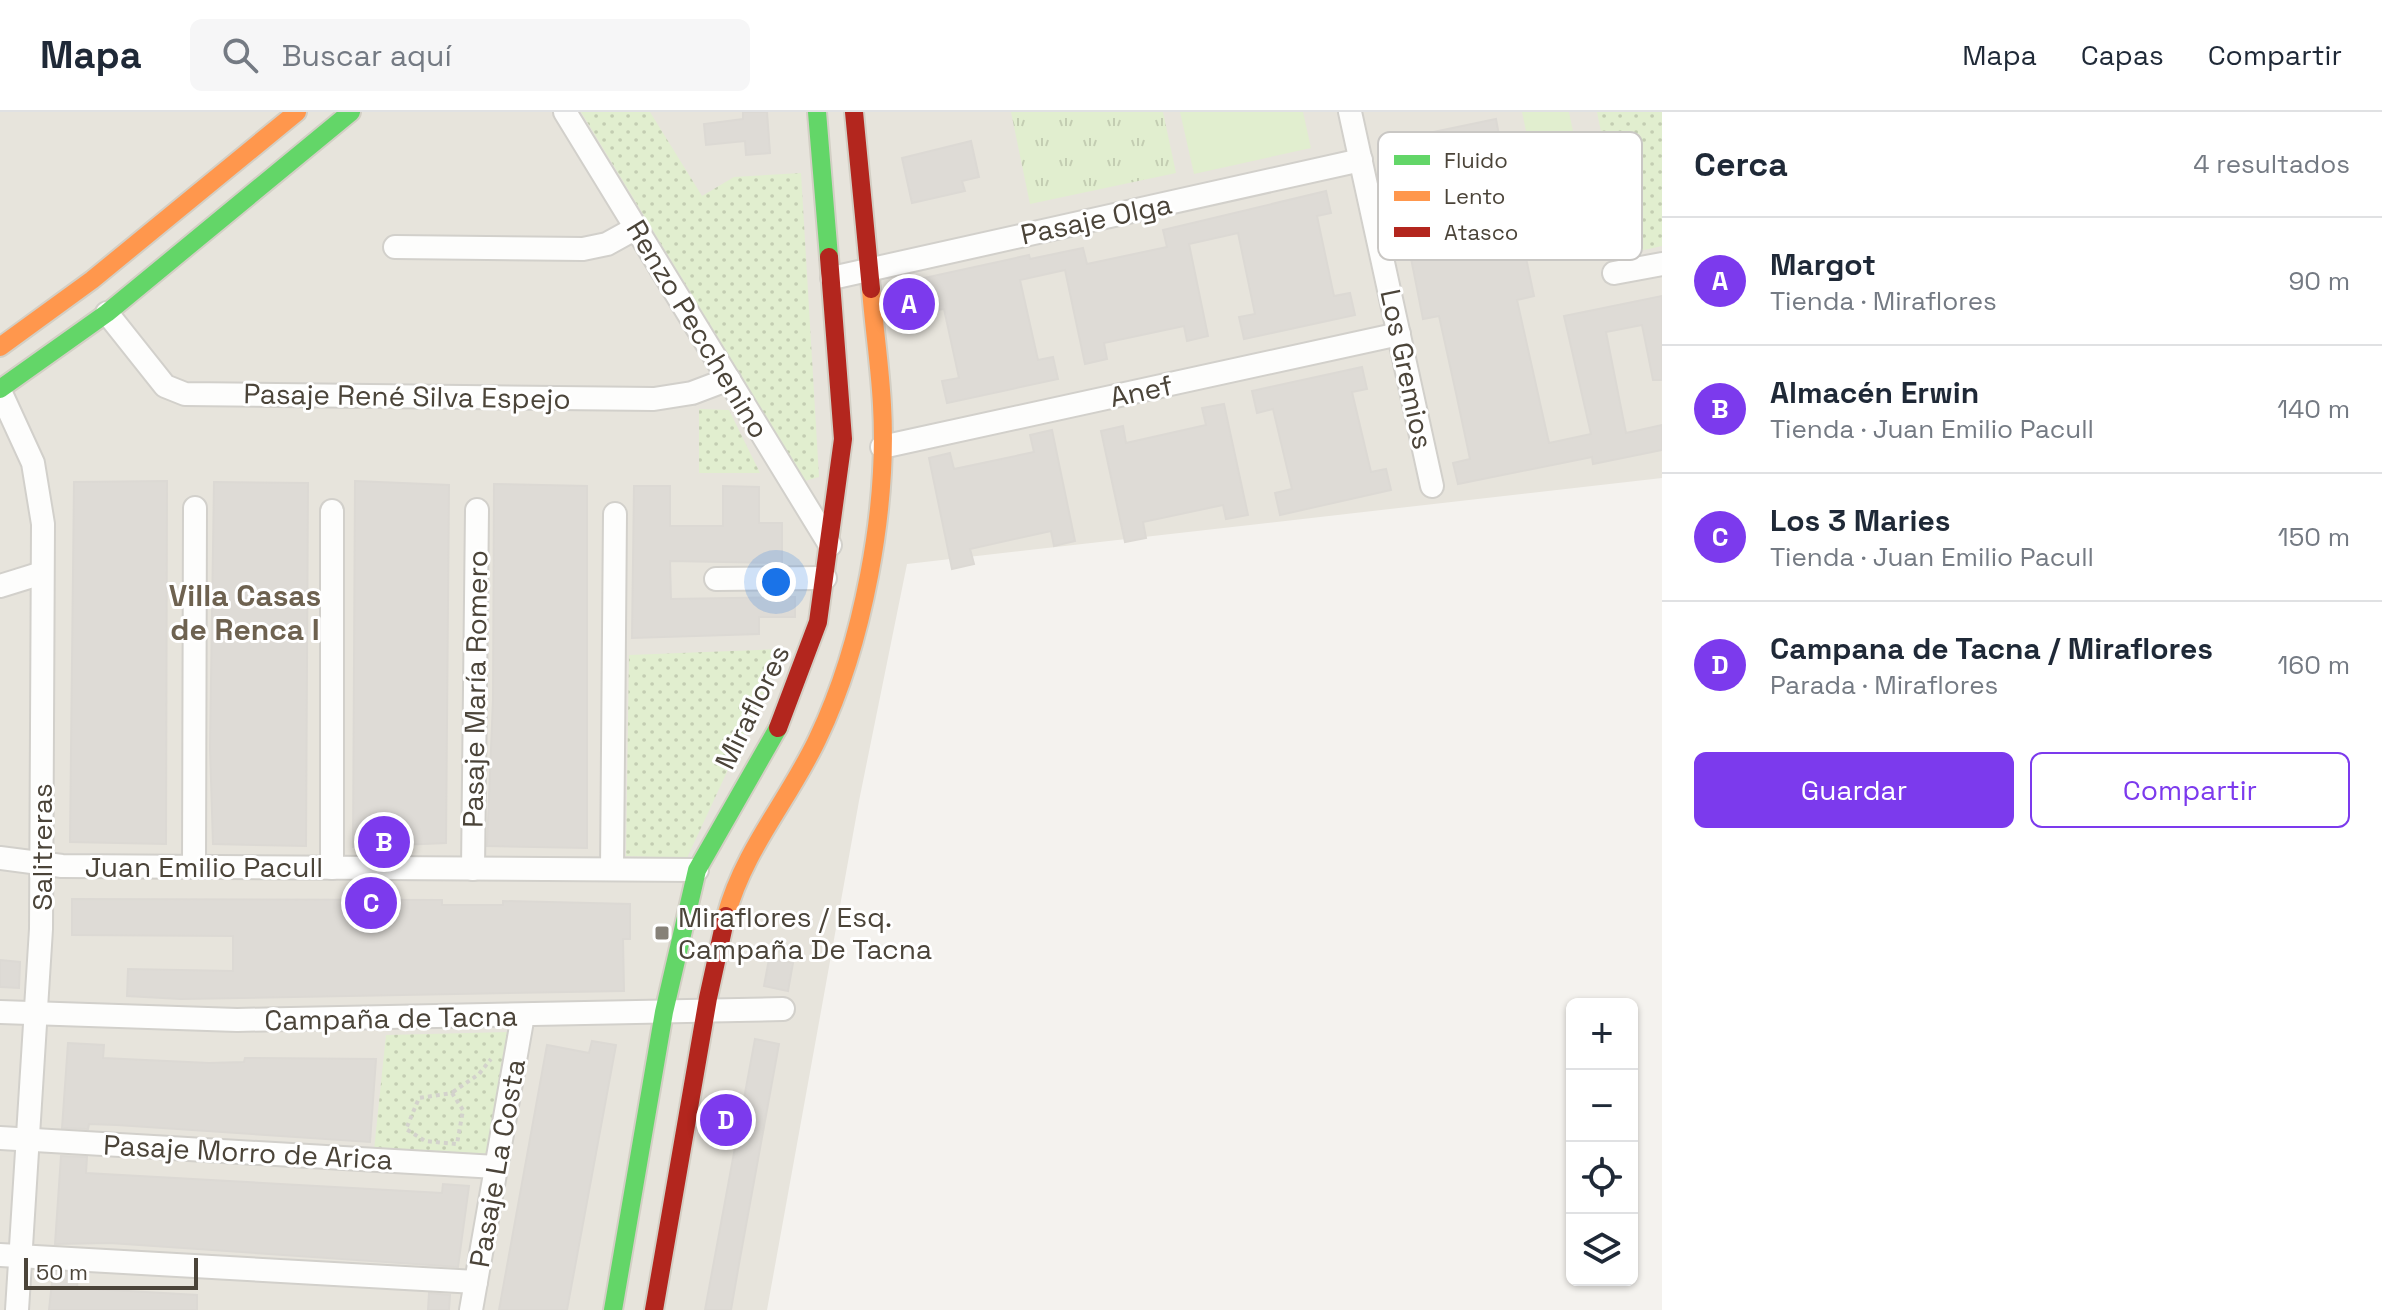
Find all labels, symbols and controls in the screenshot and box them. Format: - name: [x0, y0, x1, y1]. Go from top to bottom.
- search box: [190, 19, 750, 91]
- text: Mapa: [40, 31, 142, 79]
- icon: search: [218, 33, 262, 77]
- text: Buscar aquí: [282, 36, 452, 75]
- text: Mapa: [1962, 37, 2037, 73]
- text: Capas: [2081, 37, 2164, 73]
- text: Compartir: [2208, 37, 2342, 73]
- legend: [1378, 132, 1642, 260]
- text: Cerca: [1694, 143, 1788, 186]
- text: Fluido: [1444, 146, 1508, 174]
- text: 4 resultados: [2193, 147, 2350, 181]
- text: Lento: [1444, 182, 1505, 210]
- street label: Pasaje Olga: [1017, 185, 1175, 253]
- street label: Renzo Pecchenino: [619, 213, 777, 445]
- text: Atasco: [1444, 218, 1518, 246]
- text: Margot: [1770, 245, 1876, 284]
- text: A: [1712, 264, 1728, 298]
- text: 90 m: [2288, 264, 2350, 298]
- pin: A: [883, 274, 935, 334]
- text: Tienda · Miraflores: [1770, 284, 1997, 318]
- street label: Los Gremios: [1372, 286, 1442, 452]
- street label: Anef: [1106, 367, 1176, 415]
- text: Almacén Erwin: [1770, 373, 1979, 412]
- street label: Pasaje René Silva Espejo: [243, 375, 571, 417]
- text: B: [1711, 392, 1729, 426]
- text: 140 m: [2277, 392, 2350, 426]
- text: Tienda · Juan Emilio Pacull: [1770, 412, 2094, 446]
- text: Los 3 Maries: [1770, 501, 1951, 540]
- text: C: [1712, 520, 1728, 554]
- text: 150 m: [2278, 520, 2350, 554]
- text: Tienda · Juan Emilio Pacull: [1770, 540, 2094, 574]
- street label: Pasaje María Romero: [455, 550, 495, 828]
- your location: [756, 562, 796, 602]
- district label: Villa Casas de Renca I: [169, 576, 321, 649]
- text: Campana de Tacna / Miraflores: [1770, 629, 2213, 668]
- street label: Miraflores: [707, 639, 797, 775]
- text: D: [1711, 648, 1729, 682]
- text: 160 m: [2278, 648, 2350, 682]
- text: Parada · Miraflores: [1770, 668, 1998, 702]
- button: Guardar: [1694, 752, 2014, 828]
- button: Compartir: [2030, 752, 2350, 828]
- street label: Salitreras: [24, 783, 60, 911]
- pin: B: [358, 812, 410, 872]
- street label: Juan Emilio Pacull: [85, 849, 323, 885]
- pin: C: [345, 873, 397, 933]
- place label: Miraflores / Esq. Campaña De Tacna: [678, 899, 932, 967]
- marker: Miraflores / Esq. Campaña De Tacna: [653, 924, 671, 942]
- street label: Campaña de Tacna: [264, 998, 518, 1038]
- map controls: [1566, 998, 1638, 1286]
- button: +: [1566, 998, 1638, 1070]
- street label: Pasaje La Costa: [461, 1056, 533, 1270]
- button: −: [1566, 1070, 1638, 1142]
- pin: D: [700, 1090, 752, 1150]
- street label: Pasaje Morro de Arica: [102, 1126, 394, 1178]
- button: locate: [1566, 1142, 1638, 1214]
- button: layers: [1566, 1214, 1638, 1286]
- scale bar: [24, 1254, 198, 1290]
- text: 50 m: [36, 1258, 88, 1286]

